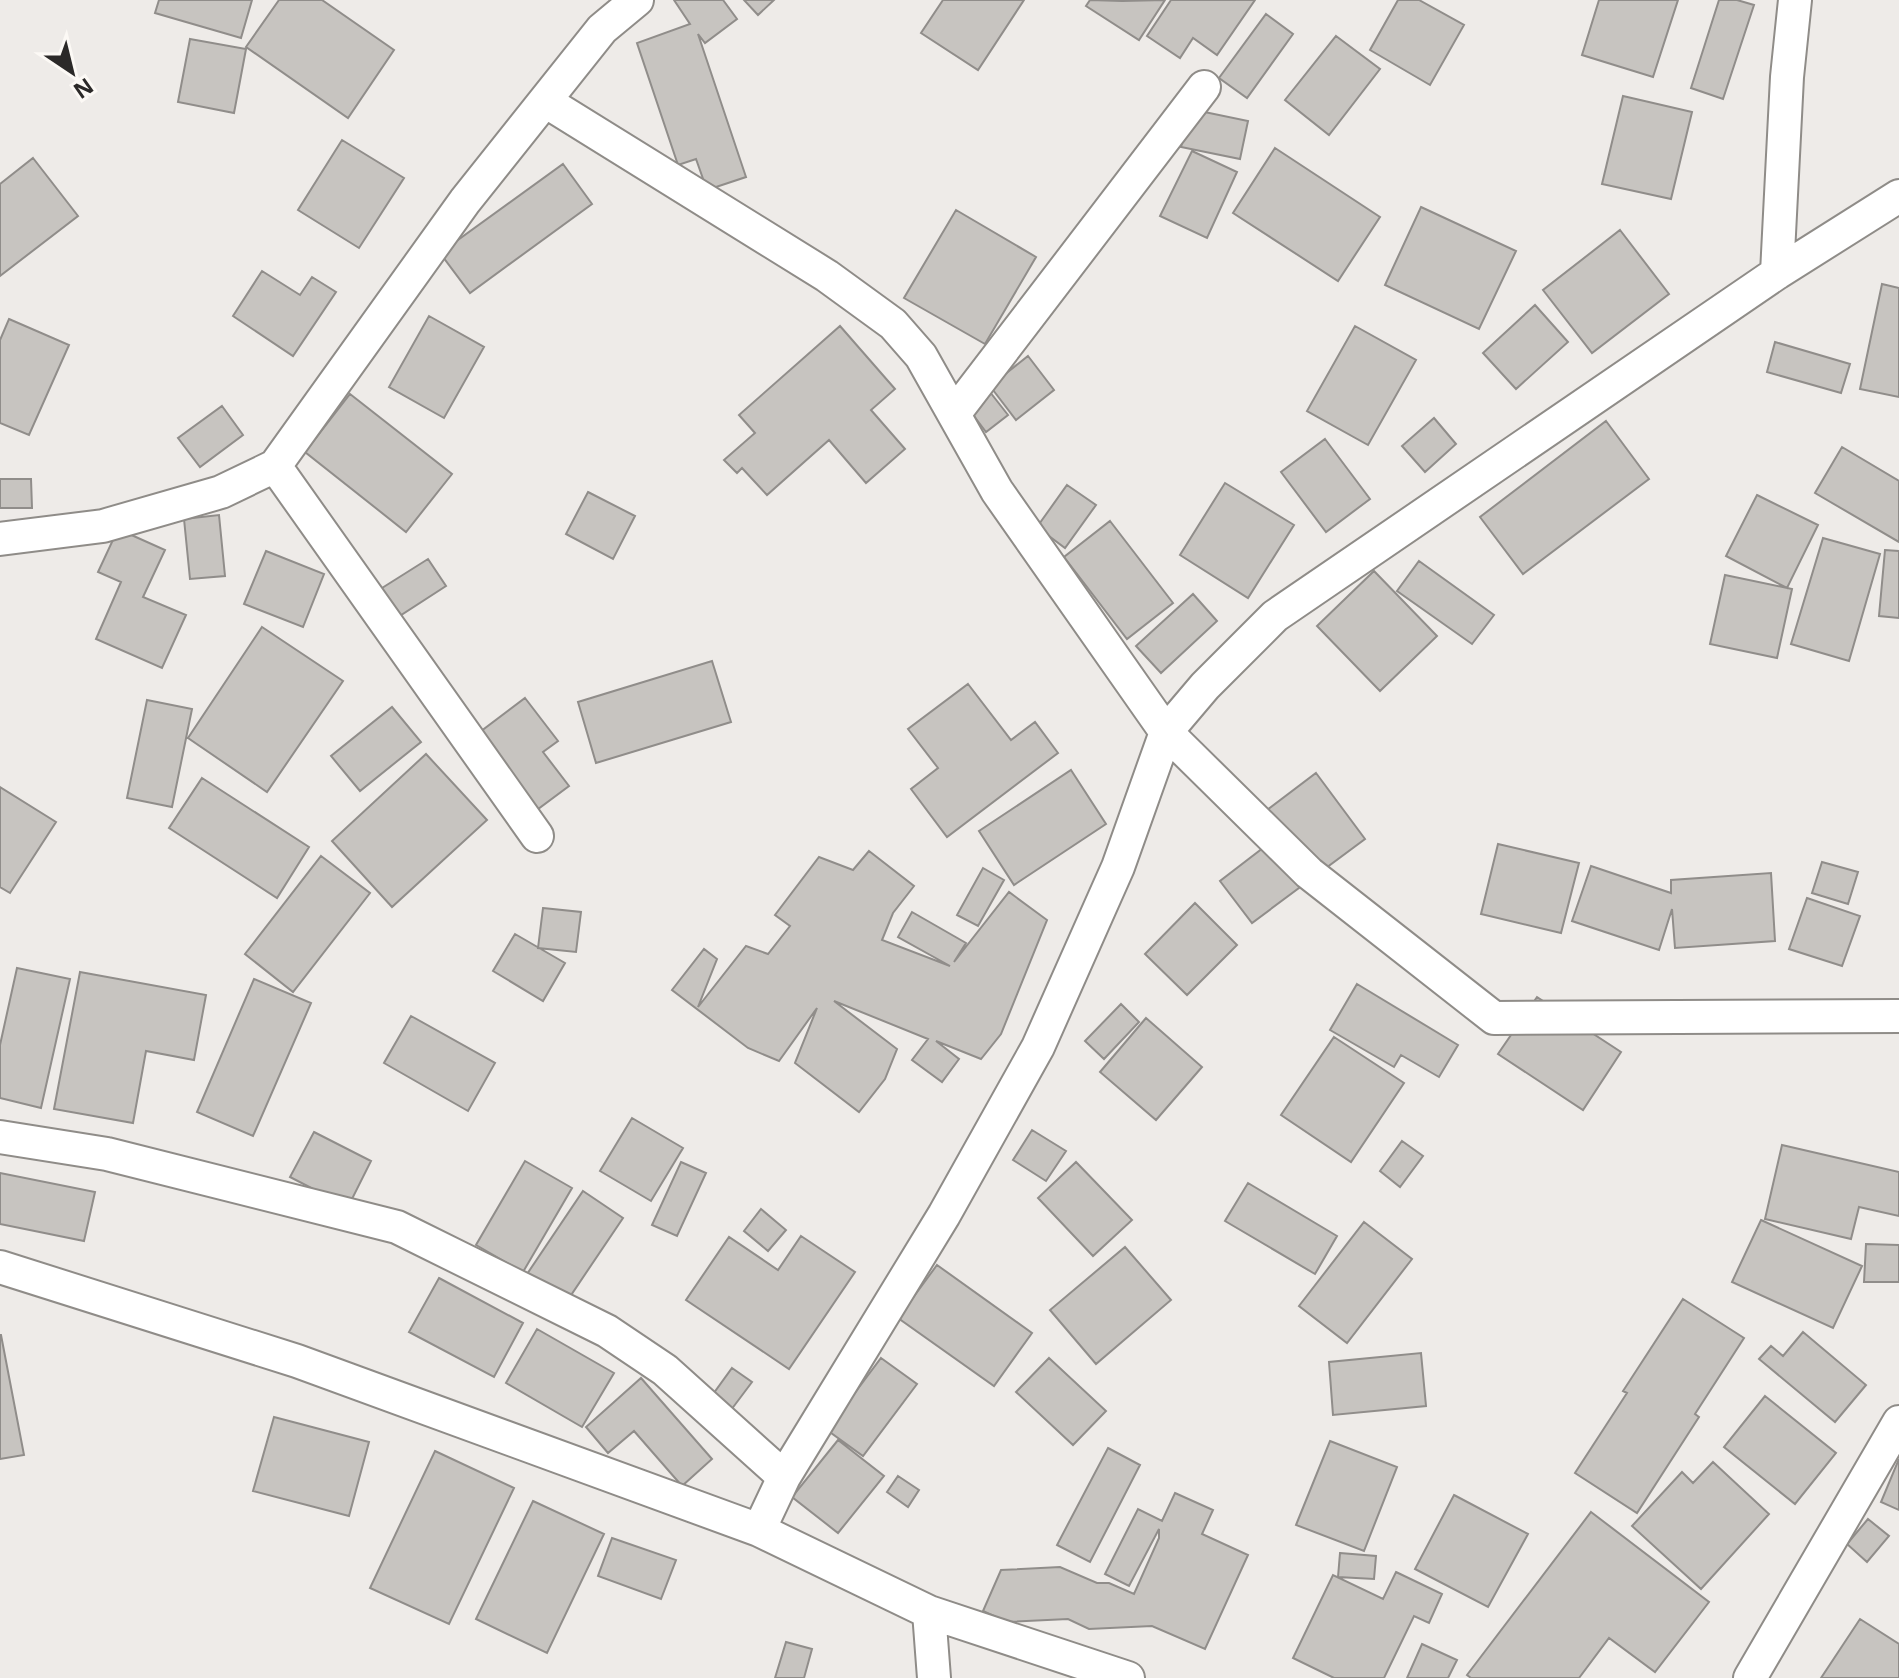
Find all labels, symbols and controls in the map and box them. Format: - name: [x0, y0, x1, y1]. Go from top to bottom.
- north arrow: [32, 32, 112, 112]
- text: N: [68, 72, 100, 107]

